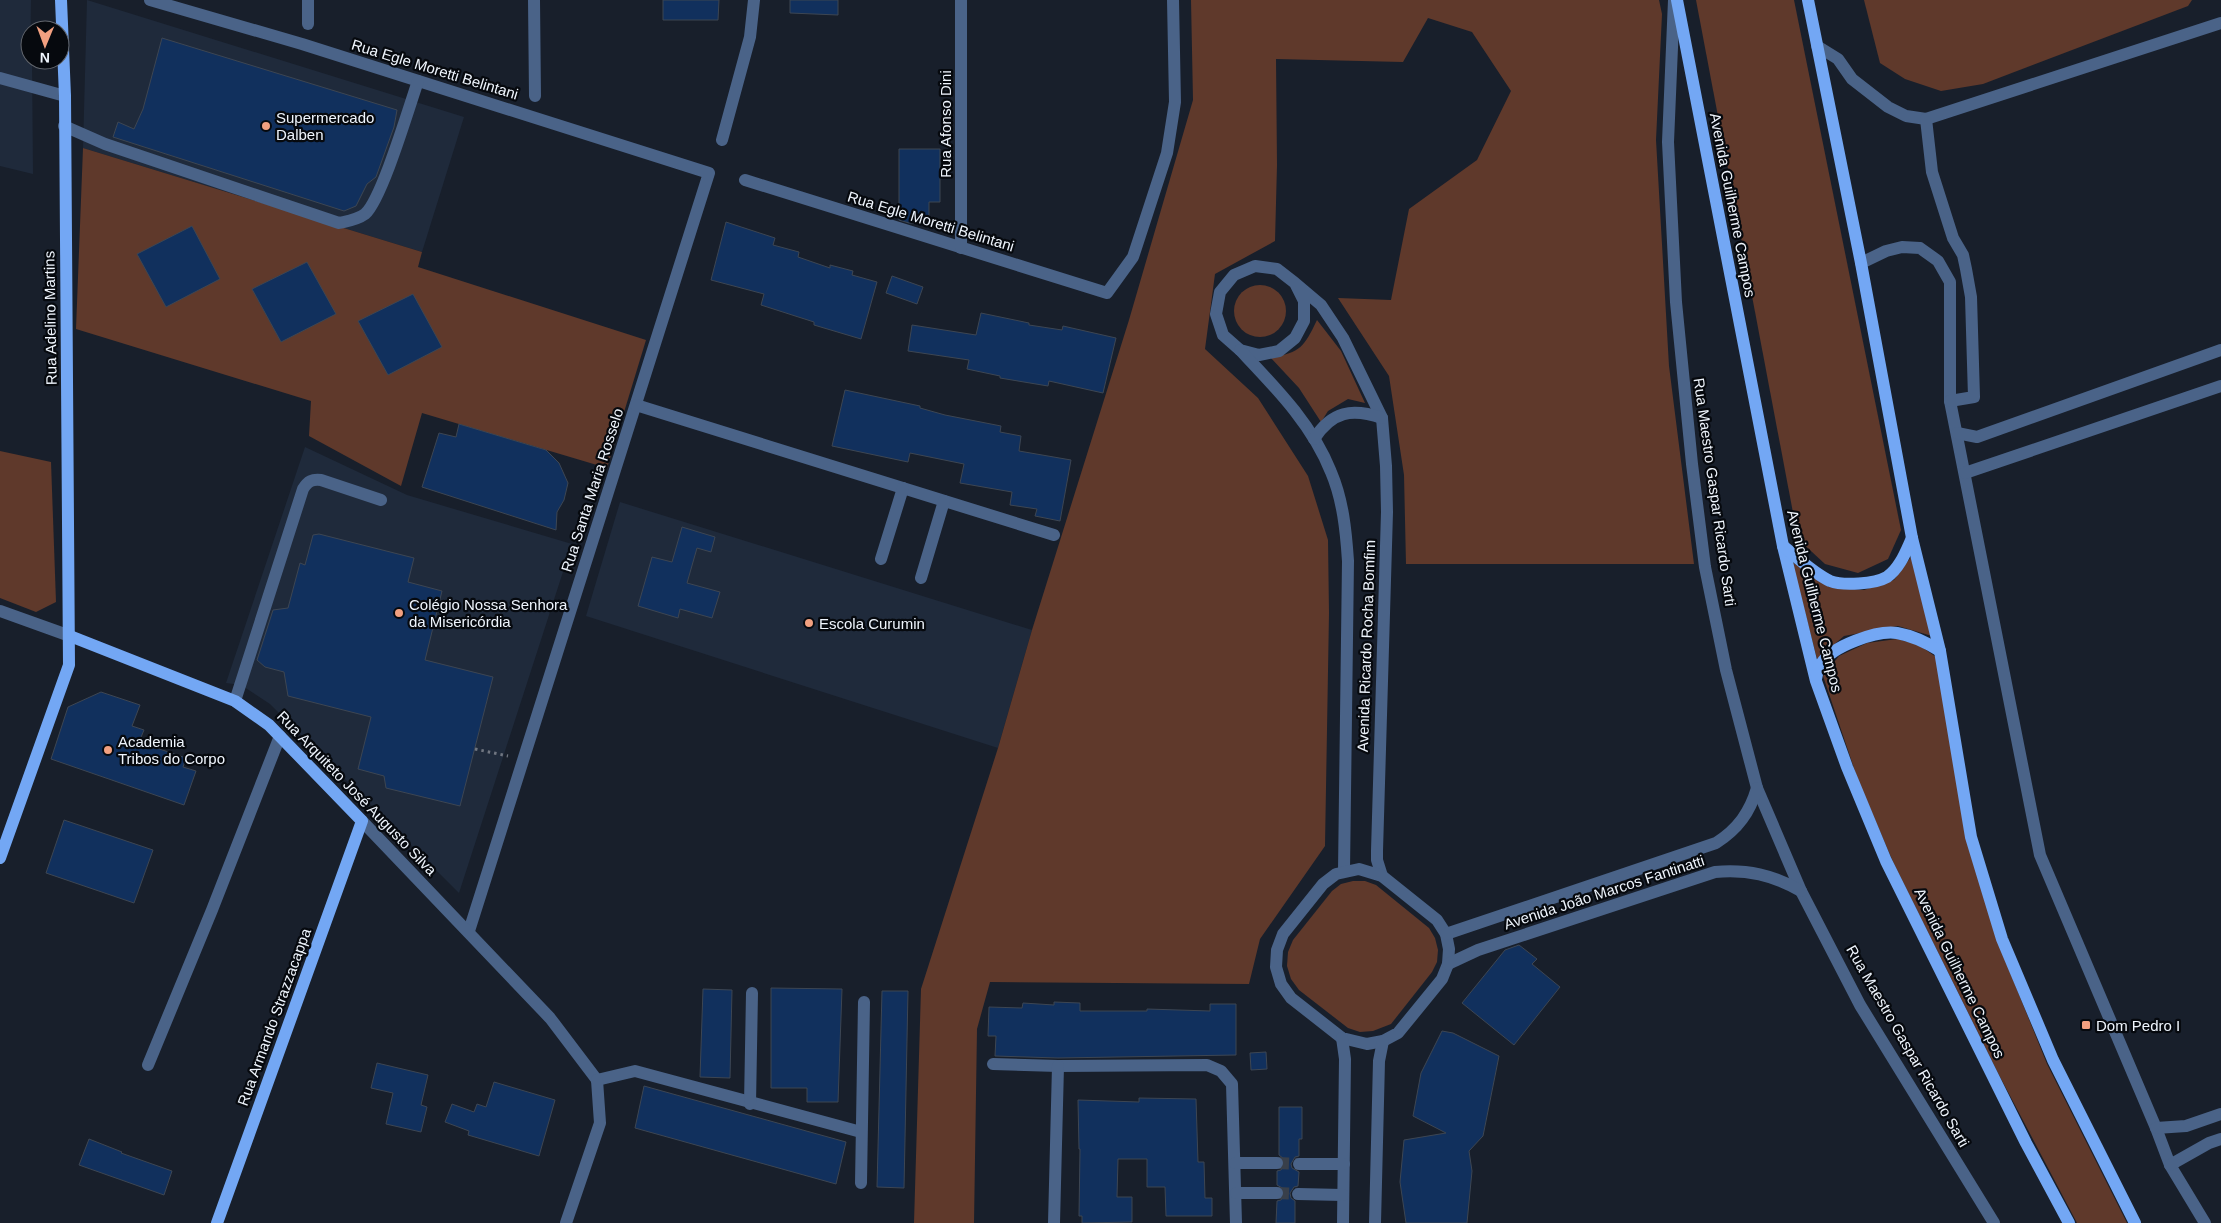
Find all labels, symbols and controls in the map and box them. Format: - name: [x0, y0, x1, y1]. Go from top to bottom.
- north arrow: [20, 20, 70, 70]
- street label: Rua Egle Moretti Belintani: [350, 36, 520, 102]
- text: N: [40, 50, 50, 66]
- street label: Rua Afonso Dini: [937, 70, 954, 178]
- place label: Supermercado Dalben: [276, 109, 374, 143]
- street label: Avenida Guilherme Campos: [1707, 111, 1759, 299]
- marker: Supermercado Dalben: [260, 120, 272, 132]
- street label: Rua Egle Moretti Belintani: [846, 188, 1016, 254]
- street label: Rua Adelino Martins: [40, 251, 60, 385]
- street label: Rua Maestro Gaspar Ricardo Sarti: [1691, 377, 1739, 607]
- street label: Rua Santa Maria Rosselo: [558, 406, 626, 574]
- street label: Avenida Guilherme Campos: [1784, 508, 1846, 694]
- street label: Avenida Ricardo Rocha Bomfim: [1354, 540, 1378, 752]
- place label: Colégio Nossa Senhora da Misericórdia: [409, 596, 568, 630]
- marker: Colégio Nossa Senhora da Misericórdia: [393, 607, 405, 619]
- place label: Escola Curumin: [819, 615, 925, 632]
- marker: Escola Curumin: [803, 617, 815, 629]
- street label: Rua Arquiteto José Augusto Silva: [274, 707, 441, 879]
- place label: Academia Tribos do Corpo: [118, 733, 225, 767]
- marker: Academia Tribos do Corpo: [102, 744, 114, 756]
- street label: Avenida João Marcos Fantinatti: [1502, 851, 1706, 933]
- street label: Avenida Guilherme Campos: [1911, 885, 2009, 1061]
- street label: Rua Armando Strazzacappa: [234, 925, 314, 1108]
- street label: Rua Maestro Gaspar Ricardo Sarti: [1843, 942, 1973, 1150]
- place label: Dom Pedro I: [2096, 1017, 2180, 1034]
- marker: Dom Pedro I: [2080, 1019, 2092, 1031]

